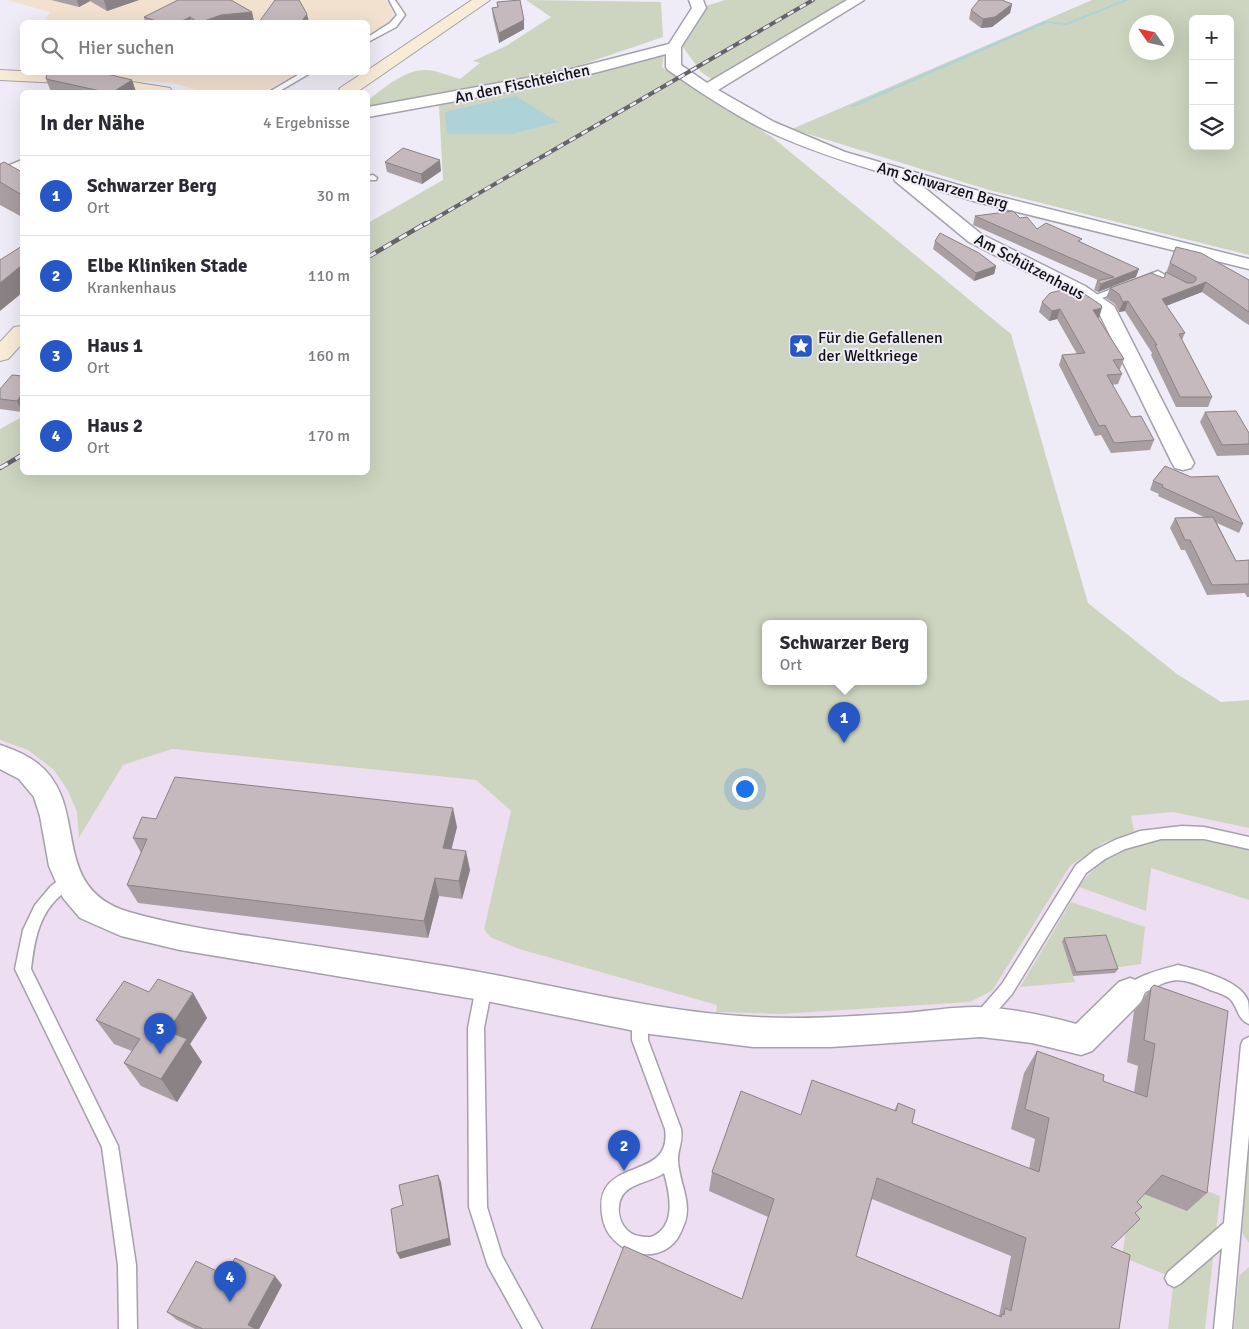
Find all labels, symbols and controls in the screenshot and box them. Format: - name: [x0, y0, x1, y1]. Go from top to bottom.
- north arrow: [1129, 15, 1174, 60]
- map controls: [1189, 15, 1234, 150]
- button: +: [1189, 15, 1234, 60]
- search box: [20, 20, 370, 75]
- icon: search: [38, 34, 66, 62]
- text: Hier suchen: [78, 36, 174, 60]
- street label: An den Fischteichen: [453, 60, 592, 108]
- button: −: [1189, 60, 1234, 105]
- button: layers: [1189, 105, 1234, 150]
- text: In der Nähe: [40, 110, 145, 136]
- text: 4 Ergebnisse: [263, 113, 350, 133]
- street label: Am Schwarzen Berg: [875, 158, 1011, 214]
- text: Schwarzer Berg: [87, 174, 217, 198]
- text: 1: [52, 186, 60, 206]
- text: 30 m: [316, 186, 350, 206]
- text: Ort: [87, 198, 109, 218]
- street label: Am Schützenhaus: [971, 229, 1088, 304]
- text: Elbe Kliniken Stade: [87, 254, 248, 278]
- text: 2: [52, 266, 60, 286]
- text: 110 m: [308, 266, 350, 286]
- text: Krankenhaus: [87, 278, 176, 298]
- place label: Für die Gefallenen der Weltkriege: [818, 328, 943, 366]
- place icon: Für die Gefallenen der Weltkriege: [788, 333, 814, 359]
- text: Haus 1: [87, 334, 143, 358]
- text: 3: [52, 346, 60, 366]
- text: 160 m: [308, 346, 350, 366]
- text: Ort: [87, 358, 109, 378]
- text: Haus 2: [87, 414, 143, 438]
- text: 4: [52, 426, 60, 446]
- text: 170 m: [308, 426, 350, 446]
- text: Ort: [87, 438, 109, 458]
- popup: [762, 620, 927, 685]
- text: Schwarzer Berg: [780, 631, 909, 655]
- text: Ort: [780, 655, 802, 675]
- pin: 1: [828, 702, 860, 743]
- your location: [732, 776, 758, 802]
- pin: 3: [144, 1013, 176, 1054]
- pin: 2: [608, 1130, 640, 1171]
- pin: 4: [214, 1261, 246, 1302]

